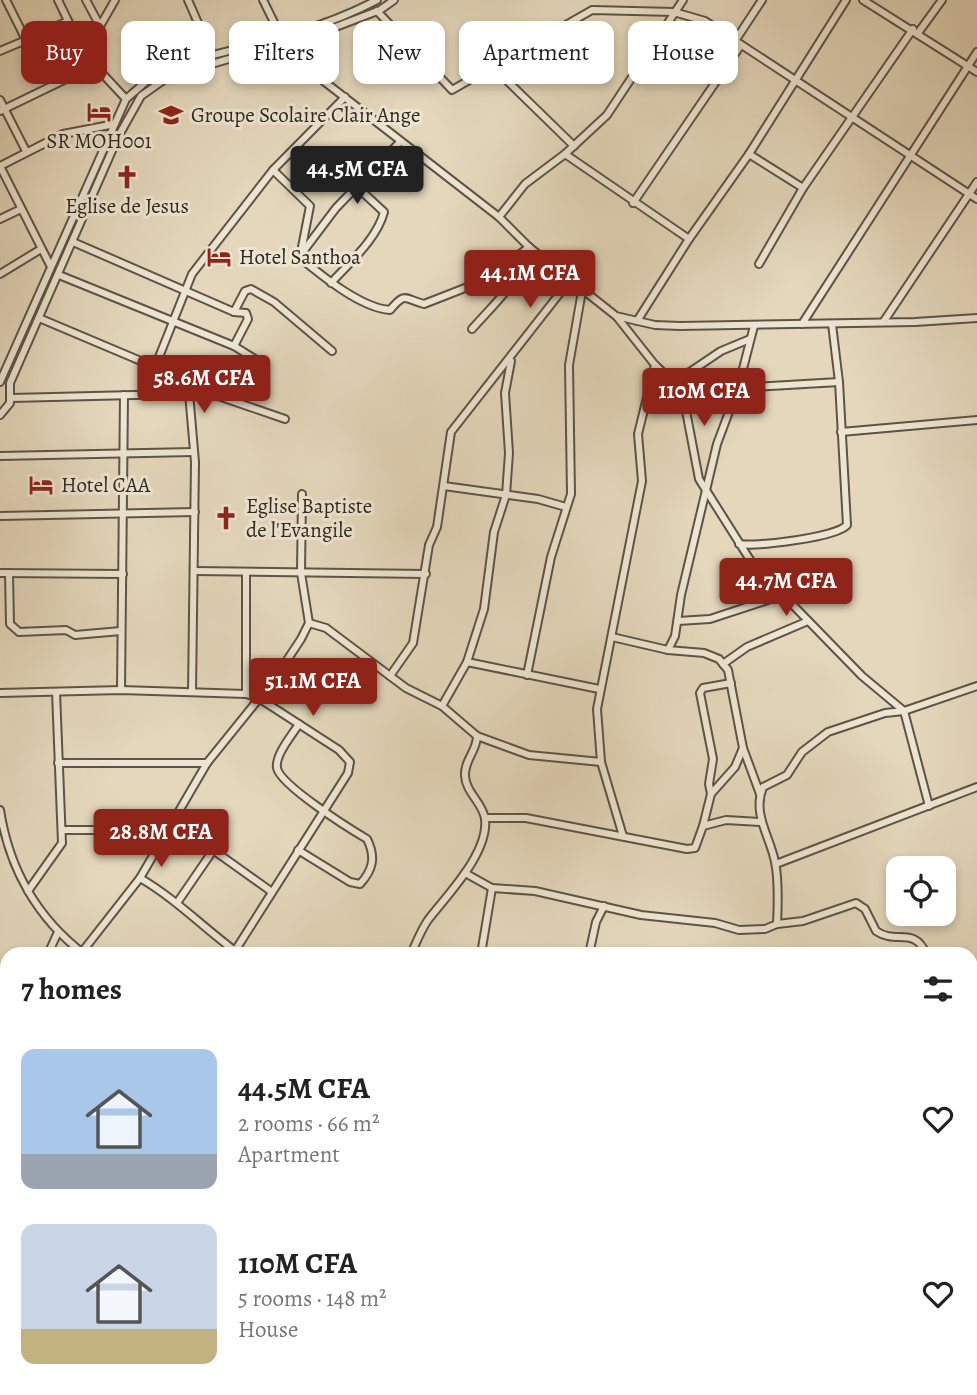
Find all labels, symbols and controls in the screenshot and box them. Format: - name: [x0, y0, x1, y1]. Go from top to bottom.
- chip: Buy: [21, 21, 107, 84]
- chip: Rent: [121, 21, 215, 84]
- chip: Filters: [229, 21, 339, 84]
- chip: New: [353, 21, 445, 84]
- chip: Apartment: [459, 21, 614, 84]
- chip: House: [628, 21, 738, 84]
- hotel icon: SR MOH001: [85, 98, 113, 126]
- school or university icon: Groupe Scolaire Clair Ange: [157, 101, 185, 129]
- place label: Groupe Scolaire Clair Ange: [191, 101, 420, 129]
- place label: SR MOH001: [46, 127, 152, 155]
- pin: 44.5M CFA: [277, 146, 437, 206]
- text: 44.5M CFA: [306, 153, 408, 184]
- church icon: Eglise de Jesus: [113, 163, 141, 191]
- place label: Eglise de Jesus: [65, 192, 189, 220]
- hotel icon: Hotel Santhoa: [205, 243, 233, 271]
- place label: Hotel Santhoa: [239, 243, 361, 271]
- pin: 44.1M CFA: [450, 250, 610, 310]
- text: 44.1M CFA: [480, 257, 580, 288]
- pin: 58.6M CFA: [124, 356, 284, 415]
- text: 58.6M CFA: [153, 362, 255, 393]
- pin: 110M CFA: [632, 368, 776, 428]
- text: 110M CFA: [658, 375, 750, 406]
- hotel icon: Hotel CAA: [27, 471, 55, 499]
- place label: Hotel CAA: [61, 471, 151, 499]
- place label: Eglise Baptiste de l'Evangile: [246, 492, 372, 544]
- church icon: Eglise Baptiste de l'Evangile: [212, 504, 240, 532]
- pin: 44.7M CFA: [706, 558, 866, 618]
- text: 44.7M CFA: [735, 565, 837, 596]
- pin: 51.1M CFA: [233, 658, 393, 718]
- text: 51.1M CFA: [265, 665, 361, 696]
- pin: 28.8M CFA: [81, 810, 241, 869]
- text: 28.8M CFA: [110, 816, 212, 847]
- map controls: [886, 856, 956, 926]
- button: locate: [886, 856, 956, 926]
- text: 7 homes: [21, 969, 122, 1009]
- icon: filters: [919, 970, 957, 1008]
- text: 44.5M CFA: [238, 1068, 370, 1108]
- icon: home: [77, 1077, 161, 1161]
- icon: heart: [919, 1100, 957, 1138]
- text: 2 rooms · 66 m²: [238, 1108, 380, 1139]
- text: Apartment: [238, 1139, 340, 1170]
- text: 110M CFA: [238, 1243, 357, 1283]
- icon: home: [77, 1252, 161, 1336]
- icon: heart: [919, 1275, 957, 1313]
- text: 5 rooms · 148 m²: [238, 1283, 387, 1314]
- text: House: [238, 1314, 298, 1345]

